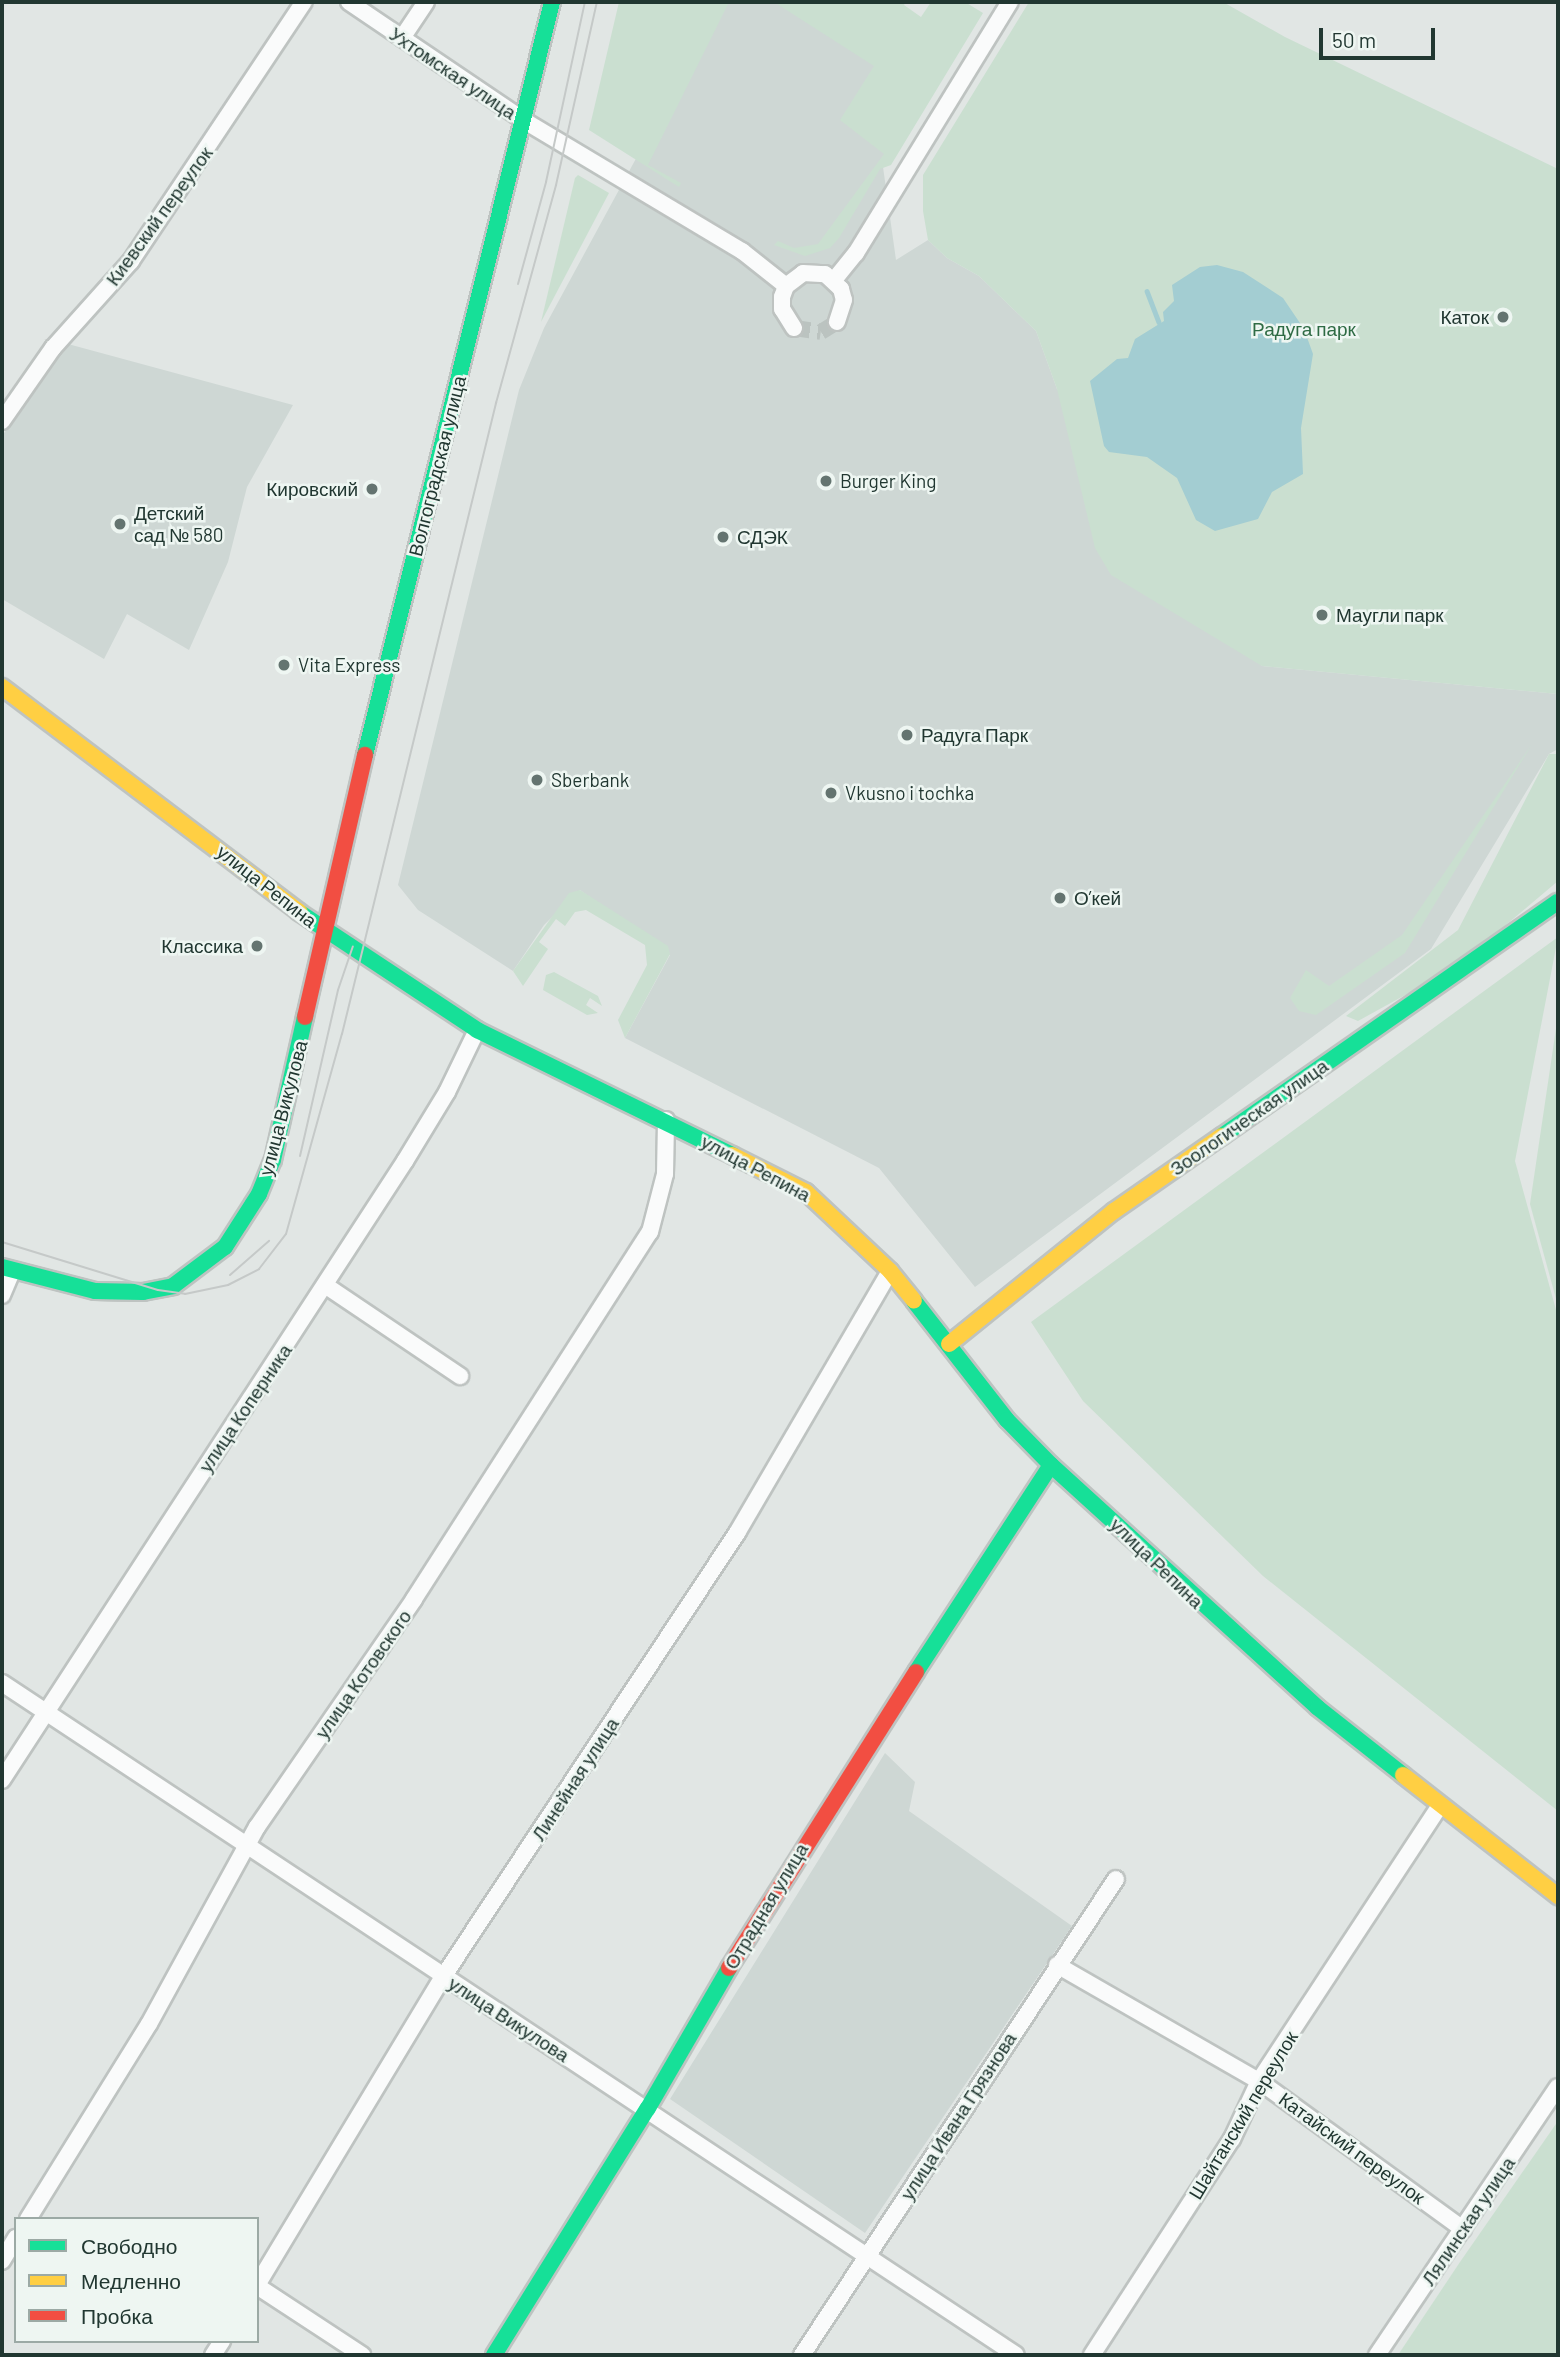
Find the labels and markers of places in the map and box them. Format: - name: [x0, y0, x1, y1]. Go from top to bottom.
- place label: Каток: [1440, 306, 1489, 328]
- marker: Каток: [1495, 309, 1511, 325]
- place label: Burger King: [840, 470, 936, 492]
- marker: Burger King: [818, 473, 834, 489]
- place label: Кировский: [266, 478, 358, 500]
- marker: Кировский: [364, 481, 380, 497]
- place label: Детский сад № 580: [134, 502, 224, 546]
- marker: Детский сад № 580: [112, 516, 128, 532]
- place label: СДЭК: [737, 526, 788, 548]
- marker: СДЭК: [715, 529, 731, 545]
- place label: Маугли парк: [1336, 604, 1444, 626]
- marker: Маугли парк: [1314, 607, 1330, 623]
- place label: Vita Express: [298, 654, 400, 676]
- marker: Vita Express: [276, 657, 292, 673]
- place label: Радуга Парк: [921, 724, 1028, 746]
- marker: Радуга Парк: [899, 727, 915, 743]
- place label: Sberbank: [551, 769, 629, 791]
- marker: Sberbank: [529, 772, 545, 788]
- place label: Vkusno i tochka: [845, 782, 974, 804]
- marker: Vkusno i tochka: [823, 785, 839, 801]
- place label: О’кей: [1074, 887, 1121, 909]
- marker: О’кей: [1052, 890, 1068, 906]
- place label: Классика: [161, 935, 243, 957]
- marker: Классика: [249, 938, 265, 954]

